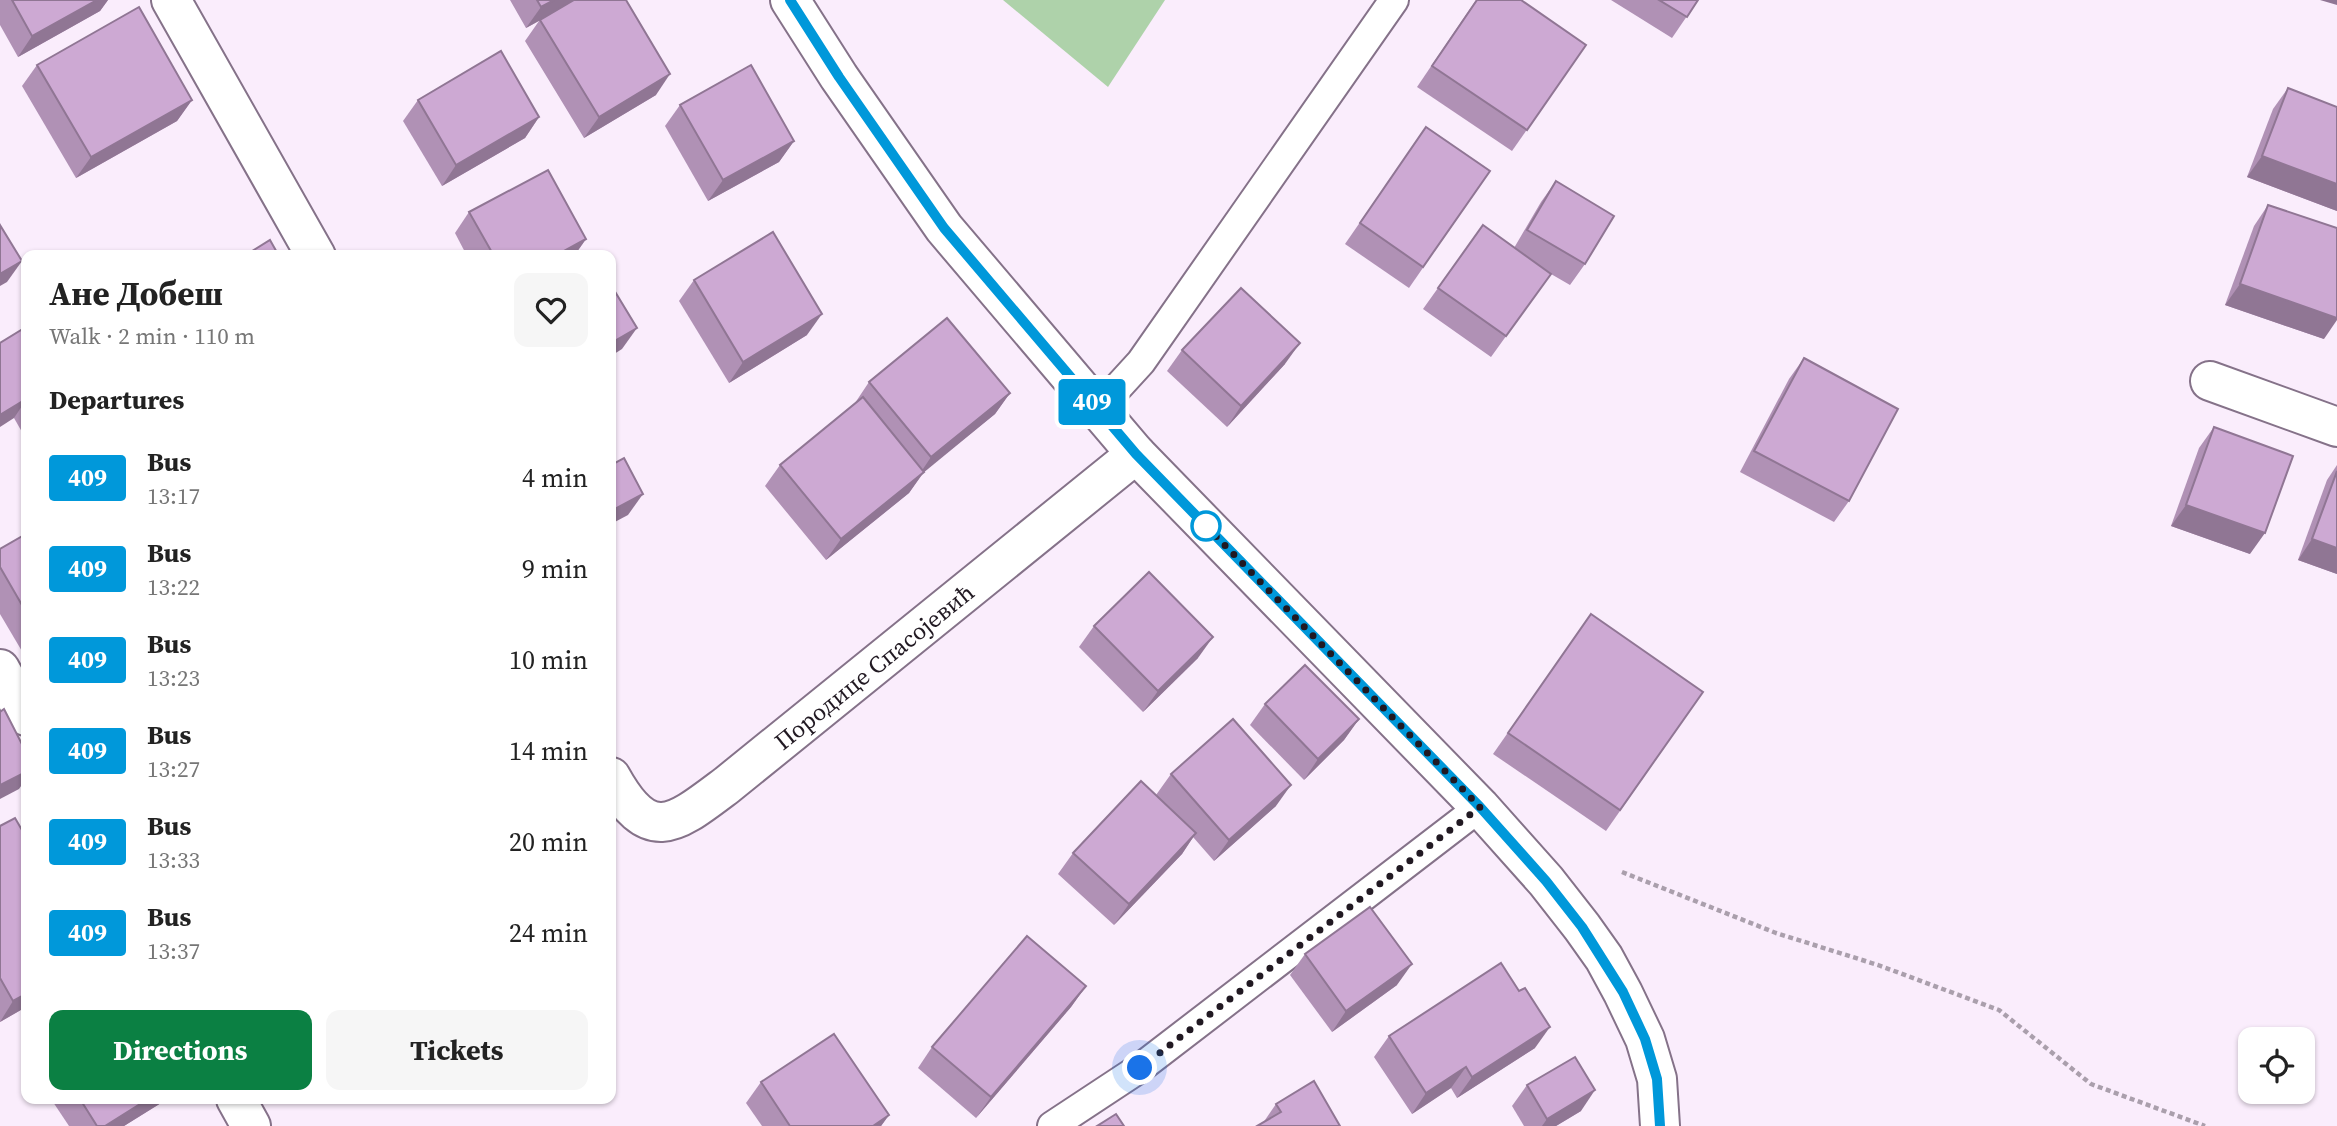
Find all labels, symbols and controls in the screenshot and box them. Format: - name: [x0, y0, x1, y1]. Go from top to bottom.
- text: Ане Добеш: [49, 271, 223, 316]
- button: heart: [514, 273, 588, 347]
- text: Walk · 2 min · 110 m: [49, 320, 255, 352]
- line badge: 409: [1052, 379, 1132, 425]
- text: Departures: [49, 382, 184, 418]
- text: 409: [1072, 385, 1112, 418]
- text: Bus: [147, 444, 191, 480]
- text: 4 min: [522, 460, 588, 496]
- text: 409: [68, 461, 107, 494]
- text: 13:17: [147, 480, 200, 512]
- unlabelled marker: [1191, 511, 1221, 541]
- text: Bus: [147, 535, 191, 571]
- text: 9 min: [522, 551, 588, 587]
- text: 409: [68, 552, 107, 585]
- text: 13:22: [147, 571, 200, 603]
- street label: Породице Спасојевић: [767, 575, 981, 757]
- text: Bus: [147, 626, 191, 662]
- text: 10 min: [509, 642, 588, 678]
- text: 409: [68, 643, 107, 676]
- text: 13:23: [147, 662, 200, 694]
- text: Bus: [147, 717, 191, 753]
- text: 14 min: [509, 733, 588, 769]
- text: 409: [68, 734, 107, 767]
- text: 13:27: [147, 753, 200, 785]
- text: Bus: [147, 808, 191, 844]
- text: 20 min: [509, 824, 588, 860]
- text: 409: [68, 825, 107, 858]
- text: 13:33: [147, 844, 200, 876]
- text: Bus: [147, 899, 191, 935]
- text: 24 min: [509, 915, 588, 951]
- text: 409: [68, 916, 107, 949]
- text: 13:37: [147, 935, 200, 967]
- button: Directions: [49, 1010, 312, 1090]
- button: Tickets: [326, 1010, 588, 1090]
- map controls: [2238, 1027, 2315, 1104]
- button: locate: [2238, 1027, 2315, 1104]
- your location: [1122, 1050, 1157, 1085]

